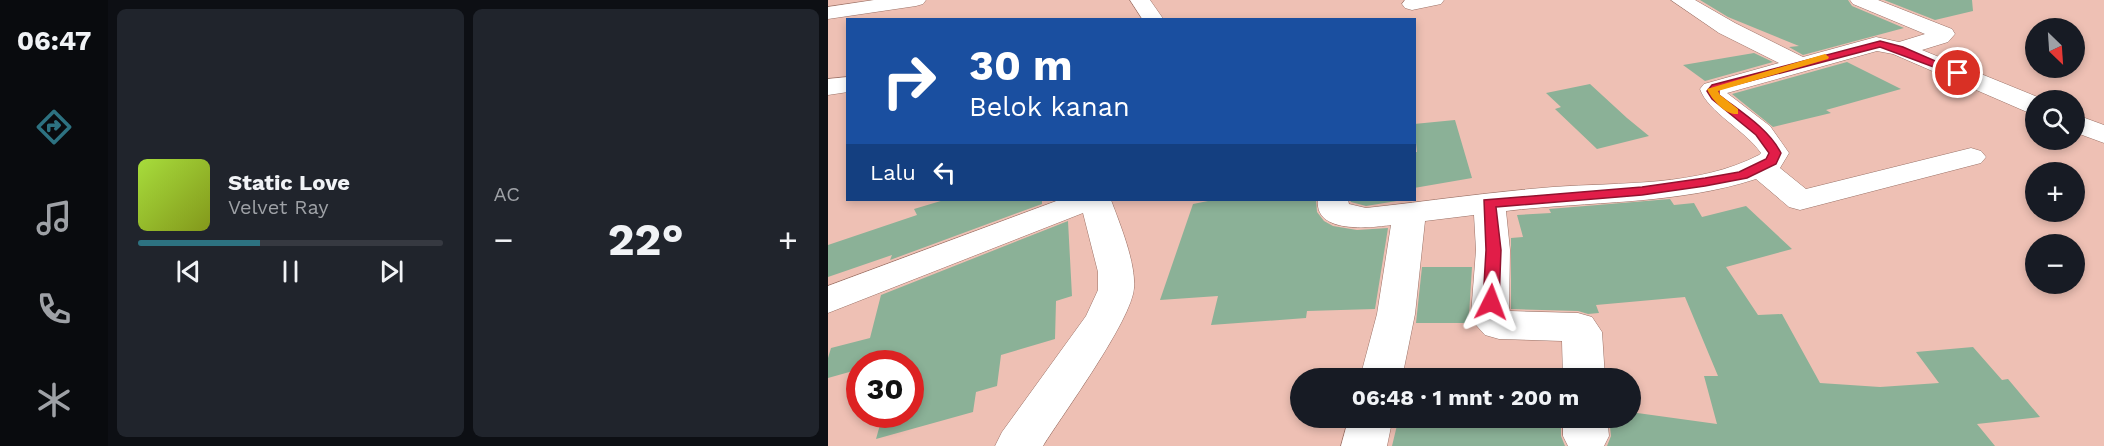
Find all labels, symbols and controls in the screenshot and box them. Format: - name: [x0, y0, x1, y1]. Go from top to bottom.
- north arrow: [2025, 18, 2085, 78]
- map controls: [2025, 18, 2085, 294]
- text: 06:47: [17, 25, 91, 57]
- text: 30 m: [969, 41, 1073, 90]
- icon: right: [870, 42, 948, 120]
- pin: [1932, 47, 1983, 98]
- icon: arrive: [1941, 56, 1974, 89]
- button: search: [2025, 90, 2085, 150]
- text: Belok kanan: [969, 91, 1130, 123]
- icon: directions: [33, 106, 75, 148]
- icon: left: [928, 156, 961, 189]
- text: Lalu: [870, 160, 916, 185]
- button: +: [2025, 162, 2085, 222]
- text: Static Love: [228, 170, 350, 195]
- text: AC: [494, 182, 520, 206]
- text: Velvet Ray: [228, 195, 329, 219]
- icon: music: [33, 197, 75, 239]
- text: 22°: [608, 213, 684, 266]
- text: −: [494, 220, 513, 259]
- text: +: [778, 220, 798, 259]
- button: −: [2025, 234, 2085, 294]
- icon: previous: [172, 255, 205, 288]
- icon: pause: [274, 255, 307, 288]
- icon: next: [375, 255, 408, 288]
- position arrow: [1459, 270, 1523, 334]
- icon: phone: [33, 288, 75, 330]
- speed limit sign: 30: [846, 350, 924, 428]
- icon: climate: [33, 379, 75, 421]
- text: 06:48 · 1 mnt · 200 m: [1352, 385, 1579, 410]

